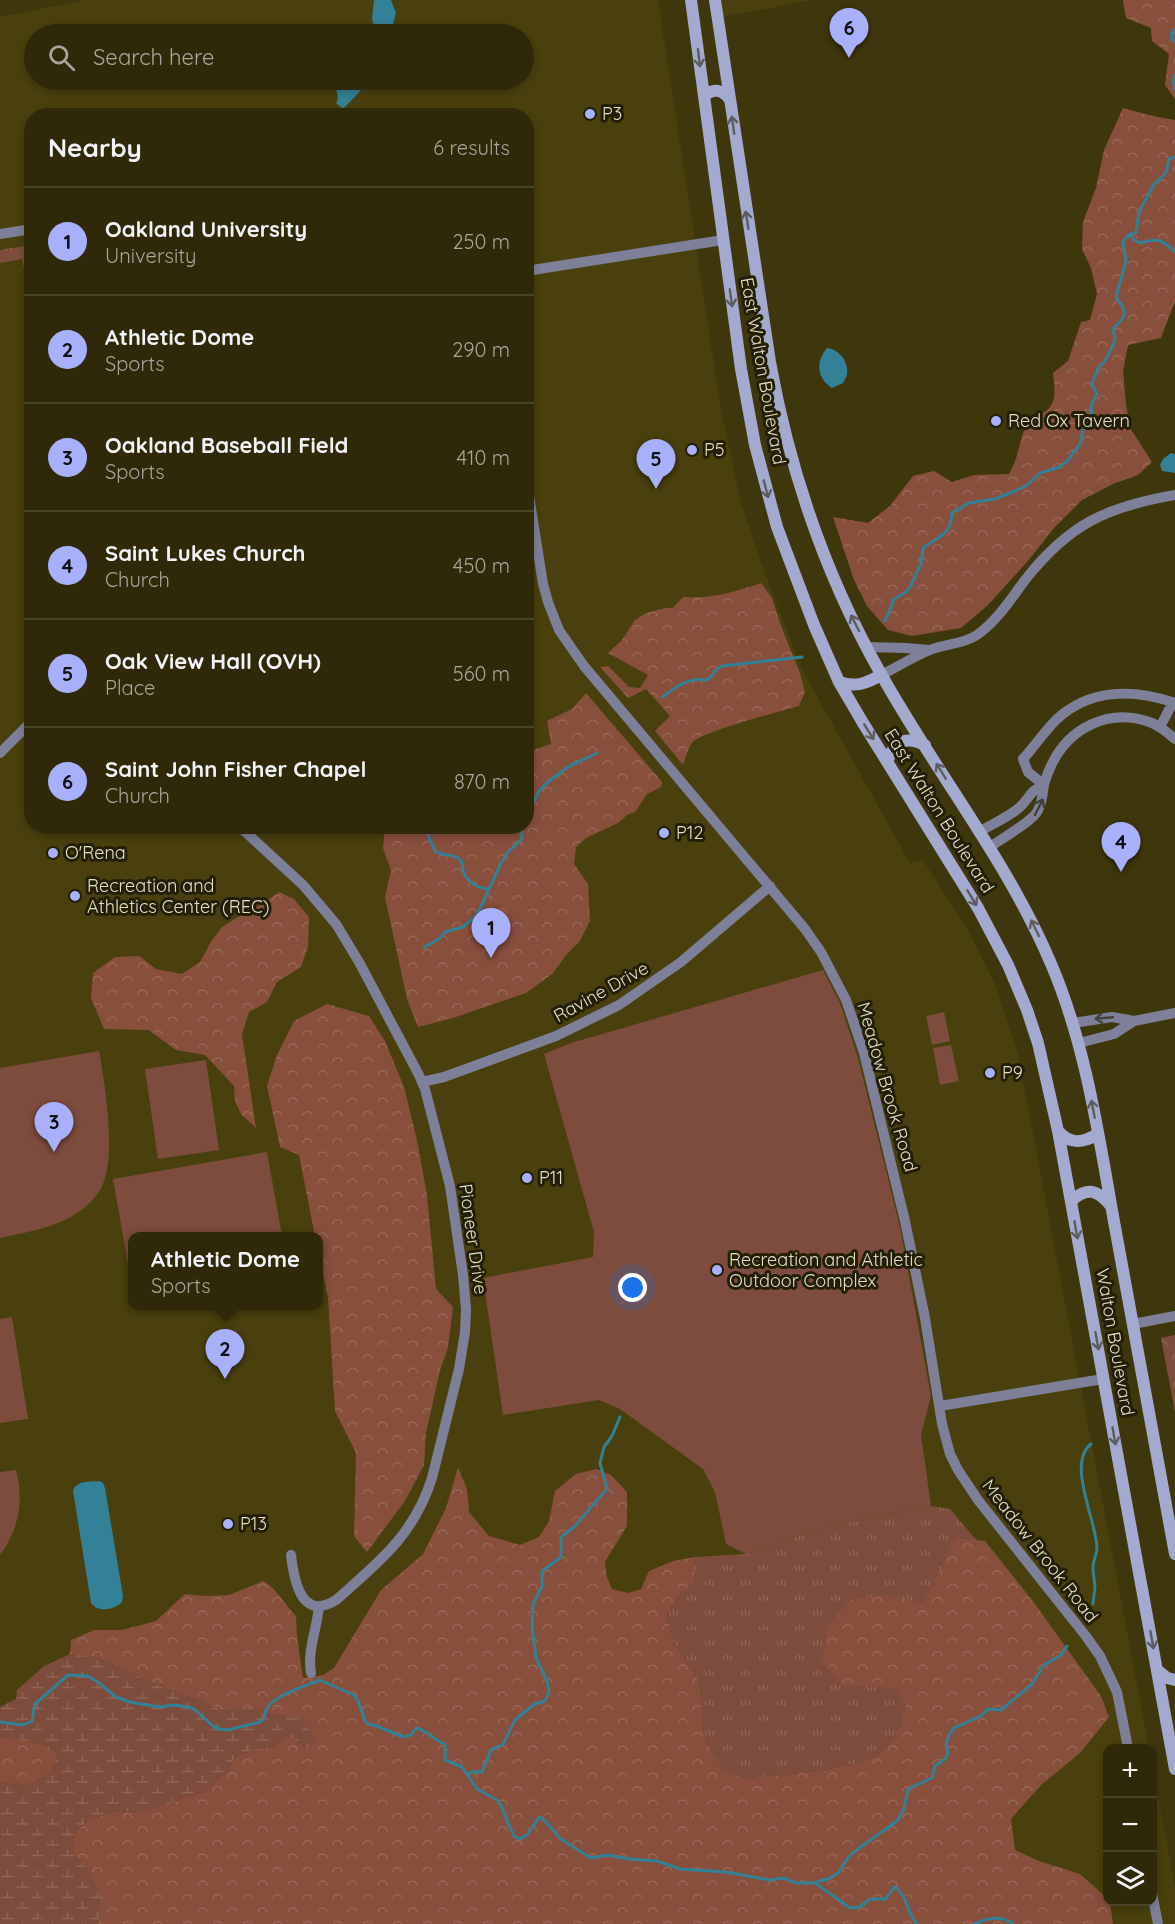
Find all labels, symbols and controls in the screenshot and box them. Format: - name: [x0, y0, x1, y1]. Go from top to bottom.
- pin: 6: [830, 8, 868, 58]
- search box: [24, 24, 534, 90]
- icon: search: [45, 41, 78, 74]
- text: Search here: [93, 43, 214, 71]
- one-way arrow: [693, 48, 704, 67]
- place label: P3: [602, 102, 622, 125]
- marker: P3: [583, 107, 597, 121]
- one-way arrow: [728, 115, 739, 135]
- text: Nearby: [48, 131, 142, 164]
- text: 6 results: [433, 135, 510, 160]
- one-way arrow: [742, 210, 753, 230]
- text: Oakland University: [105, 215, 307, 243]
- text: 1: [64, 229, 71, 254]
- text: 250 m: [452, 229, 510, 254]
- text: University: [105, 243, 196, 268]
- street label: East Walton Boulevard: [736, 276, 791, 466]
- one-way arrow: [725, 287, 736, 307]
- text: Athletic Dome: [105, 323, 254, 351]
- text: 2: [62, 337, 73, 362]
- text: 290 m: [452, 337, 510, 362]
- text: Sports: [105, 351, 165, 376]
- place label: Red Ox Tavern: [1008, 409, 1130, 432]
- marker: Red Ox Tavern: [989, 414, 1003, 428]
- text: Oakland Baseball Field: [105, 431, 348, 459]
- place label: P5: [704, 438, 725, 461]
- pin: 5: [636, 440, 676, 489]
- marker: P5: [685, 443, 699, 457]
- text: 3: [62, 445, 73, 470]
- text: 410 m: [457, 445, 510, 470]
- text: Sports: [105, 459, 165, 484]
- one-way arrow: [761, 479, 773, 498]
- text: Saint Lukes Church: [105, 539, 305, 567]
- text: 4: [62, 553, 73, 578]
- text: 450 m: [453, 553, 510, 578]
- text: Church: [105, 567, 170, 592]
- one-way arrow: [848, 615, 860, 633]
- text: Oak View Hall (OVH): [105, 647, 321, 675]
- text: 5: [62, 661, 73, 686]
- text: 560 m: [453, 661, 510, 686]
- text: Place: [105, 675, 155, 700]
- one-way arrow: [863, 723, 875, 740]
- street label: East Walton Boulevard: [879, 724, 999, 897]
- text: Saint John Fisher Chapel: [105, 755, 366, 783]
- one-way arrow: [935, 763, 947, 780]
- text: 6: [62, 769, 73, 794]
- text: 870 m: [454, 769, 510, 794]
- text: Church: [105, 783, 170, 808]
- one-way arrow: [1034, 798, 1045, 816]
- place label: P12: [676, 821, 703, 844]
- pin: 4: [1102, 822, 1140, 872]
- marker: P12: [657, 826, 671, 840]
- place label: O'Rena: [65, 841, 126, 864]
- marker: O'Rena: [46, 846, 60, 860]
- place label: Recreation and Athletics Center (REC): [87, 874, 270, 918]
- marker: Recreation and Athletics Center (REC): [68, 889, 82, 903]
- one-way arrow: [967, 889, 979, 906]
- pin: 1: [472, 908, 510, 958]
- one-way arrow: [1029, 920, 1041, 938]
- street label: Ravine Drive: [549, 956, 652, 1027]
- street label: Meadow Brook Road: [852, 999, 923, 1174]
- one-way arrow: [1094, 1013, 1114, 1024]
- place label: P9: [1002, 1061, 1023, 1084]
- marker: P9: [983, 1066, 997, 1080]
- one-way arrow: [1087, 1099, 1098, 1119]
- pin: 3: [34, 1102, 74, 1152]
- place label: P11: [539, 1166, 563, 1189]
- marker: P11: [520, 1171, 534, 1185]
- street label: Pioneer Drive: [454, 1182, 493, 1296]
- one-way arrow: [1071, 1220, 1082, 1239]
- popup: [128, 1232, 323, 1310]
- text: Athletic Dome: [151, 1245, 300, 1273]
- place label: Recreation and Athletic Outdoor Complex: [729, 1248, 923, 1292]
- marker: Recreation and Athletic Outdoor Complex: [710, 1263, 724, 1277]
- street label: Walton Boulevard: [1091, 1266, 1140, 1417]
- text: Sports: [151, 1273, 211, 1298]
- your location: [618, 1273, 647, 1302]
- pin: 2: [206, 1330, 244, 1379]
- one-way arrow: [1091, 1330, 1102, 1350]
- one-way arrow: [1109, 1426, 1120, 1445]
- street label: Meadow Brook Road: [977, 1474, 1103, 1627]
- place label: P13: [240, 1512, 267, 1535]
- marker: P13: [221, 1517, 235, 1531]
- one-way arrow: [1146, 1630, 1157, 1649]
- map controls: [1103, 1744, 1157, 1906]
- button: +: [1103, 1744, 1157, 1798]
- button: −: [1103, 1798, 1157, 1852]
- button: layers: [1103, 1852, 1157, 1906]

